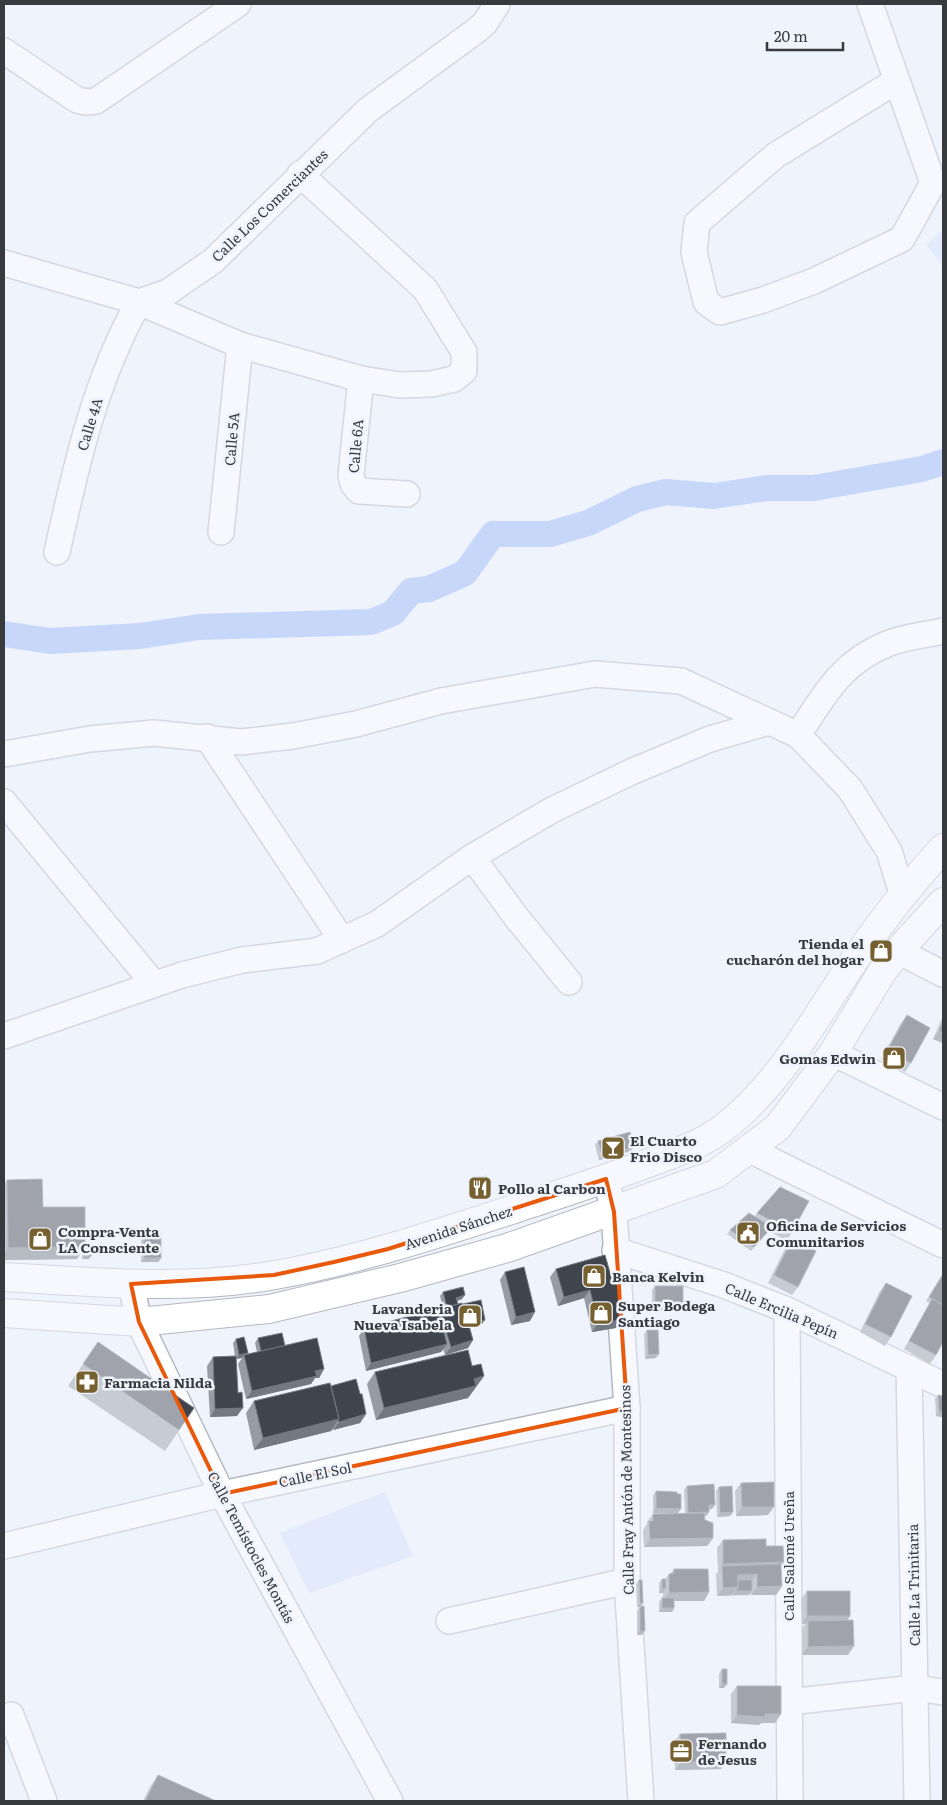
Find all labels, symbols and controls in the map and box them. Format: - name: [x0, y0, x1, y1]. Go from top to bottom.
- scale bar: [767, 20, 843, 52]
- text: 20 m: [774, 24, 808, 47]
- street label: Calle Los Comerciantes: [207, 144, 331, 266]
- street label: Calle 4A: [71, 394, 107, 453]
- street label: Calle 5A: [219, 411, 243, 467]
- street label: Calle 6A: [343, 417, 367, 474]
- place label: Tienda el cucharón del hogar: [726, 933, 864, 969]
- shop icon: Tienda el cucharón del hogar: [868, 938, 894, 964]
- shop icon: Gomas Edwin: [881, 1045, 907, 1071]
- place label: Gomas Edwin: [779, 1048, 876, 1068]
- place label: El Cuarto Frio Disco: [630, 1130, 703, 1166]
- bar icon: El Cuarto Frio Disco: [600, 1135, 626, 1161]
- restaurant icon: Pollo al Carbon: [467, 1175, 493, 1201]
- place label: Pollo al Carbon: [498, 1178, 606, 1198]
- street label: Avenida Sánchez: [402, 1200, 514, 1254]
- place label: Oficina de Servicios Comunitarios: [766, 1215, 906, 1251]
- public building icon: Oficina de Servicios Comunitarios: [735, 1220, 761, 1246]
- place label: Compra-Venta LA Consciente: [58, 1221, 160, 1257]
- shop icon: Compra-Venta LA Consciente: [27, 1226, 53, 1252]
- shop icon: Banca Kelvin: [581, 1263, 607, 1289]
- place label: Banca Kelvin: [612, 1266, 705, 1286]
- street label: Calle Ercilia Pepín: [722, 1277, 842, 1343]
- place label: Super Bodega Santiago: [618, 1295, 716, 1331]
- place label: Lavanderia Nueva Isabela: [354, 1298, 453, 1334]
- shop icon: Super Bodega Santiago: [588, 1300, 614, 1326]
- shop icon: Lavanderia Nueva Isabela: [457, 1303, 483, 1329]
- pharmacy icon: Farmacia Nilda: [74, 1369, 100, 1395]
- place label: Farmacia Nilda: [104, 1372, 213, 1392]
- street label: Calle Fray Antón de Montesinos: [614, 1385, 638, 1595]
- street label: Calle El Sol: [277, 1456, 354, 1491]
- street label: Calle Temístocles Montás: [204, 1468, 300, 1626]
- street label: Calle Salomé Ureña: [778, 1491, 798, 1621]
- street label: Calle La Trinitaria: [902, 1523, 924, 1646]
- place label: Fernando de Jesus: [698, 1733, 767, 1769]
- office icon: Fernando de Jesus: [668, 1738, 694, 1764]

